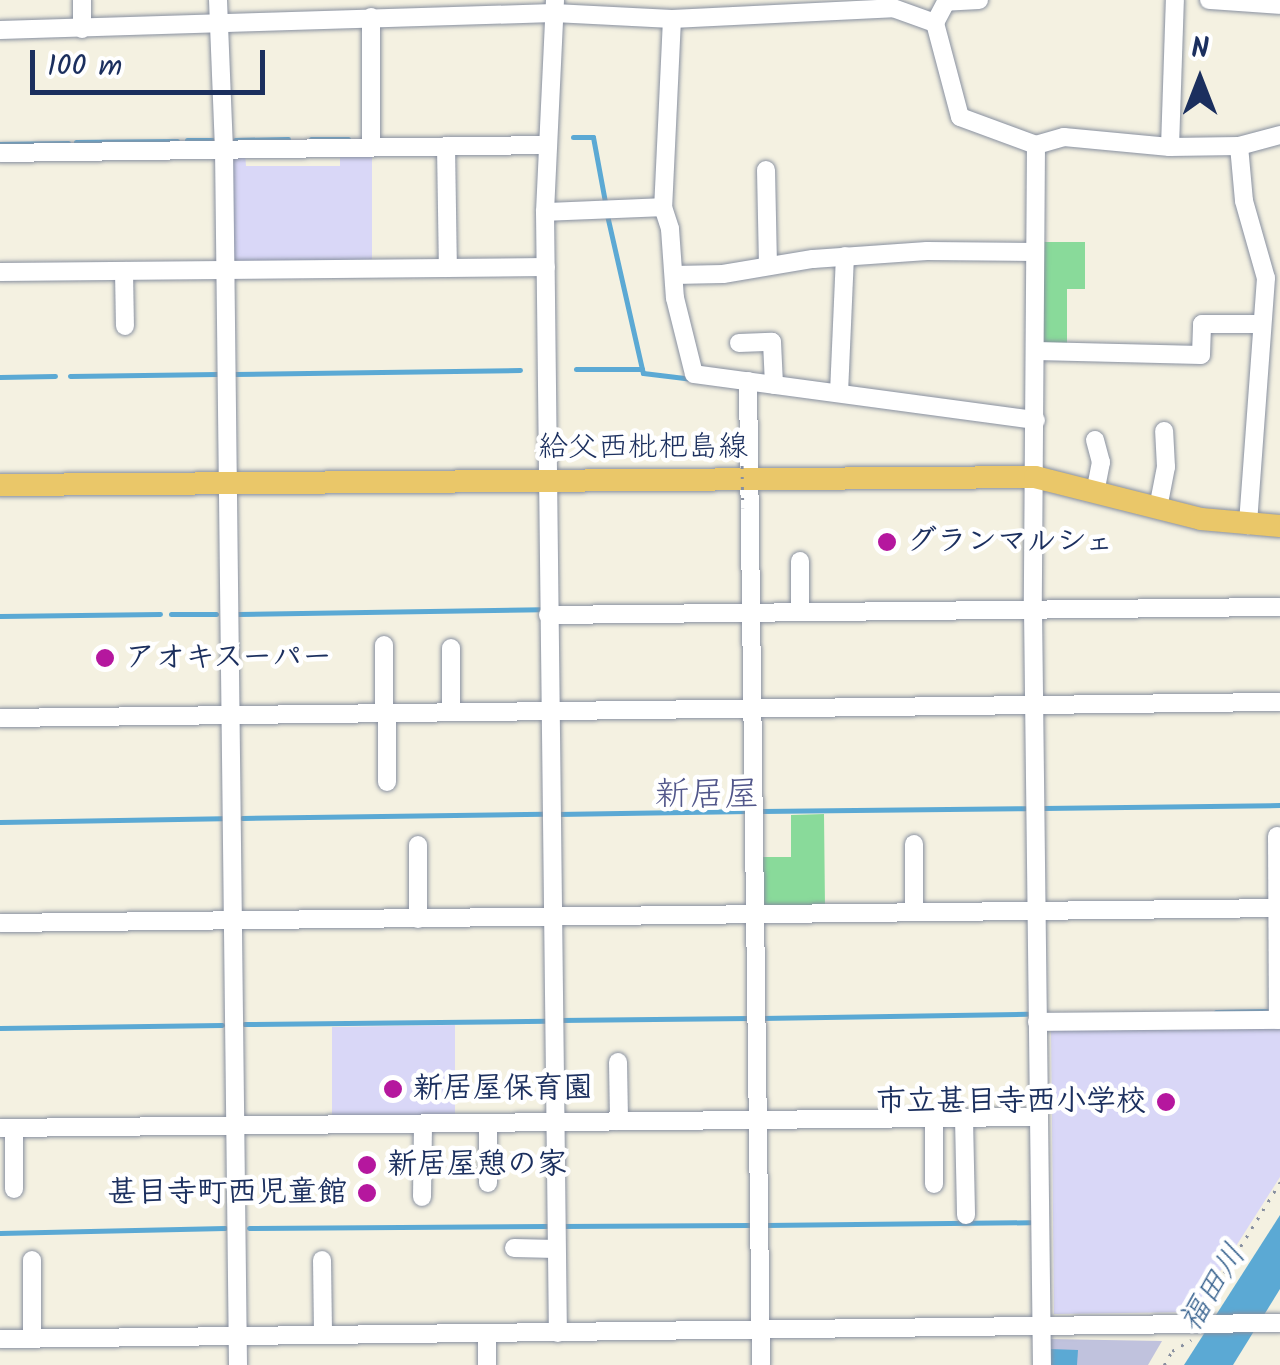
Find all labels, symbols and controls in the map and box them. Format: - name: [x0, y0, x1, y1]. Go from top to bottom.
- text: N: [1191, 27, 1209, 72]
- scale bar: [35, 30, 270, 92]
- north arrow: [1150, 30, 1250, 130]
- text: 100 m: [47, 43, 122, 91]
- street label: 給父西枇杷島線: [538, 430, 748, 466]
- place label: グランマルシェ: [907, 524, 1117, 560]
- marker: グランマルシェ: [876, 531, 898, 553]
- place label: アオキスーパー: [125, 640, 334, 676]
- marker: アオキスーパー: [94, 647, 116, 669]
- district label: 新居屋: [655, 775, 759, 817]
- place label: 新居屋保育園: [413, 1071, 593, 1107]
- marker: 新居屋保育園: [382, 1078, 404, 1100]
- place label: 市立甚目寺西小学校: [876, 1084, 1146, 1120]
- marker: 市立甚目寺西小学校: [1155, 1091, 1177, 1113]
- place label: 新居屋憩の家: [387, 1147, 567, 1183]
- marker: 新居屋憩の家: [356, 1154, 378, 1176]
- place label: 甚目寺町西児童館: [107, 1175, 347, 1211]
- marker: 甚目寺町西児童館: [356, 1182, 378, 1204]
- water label: 福田川: [1172, 1238, 1256, 1340]

